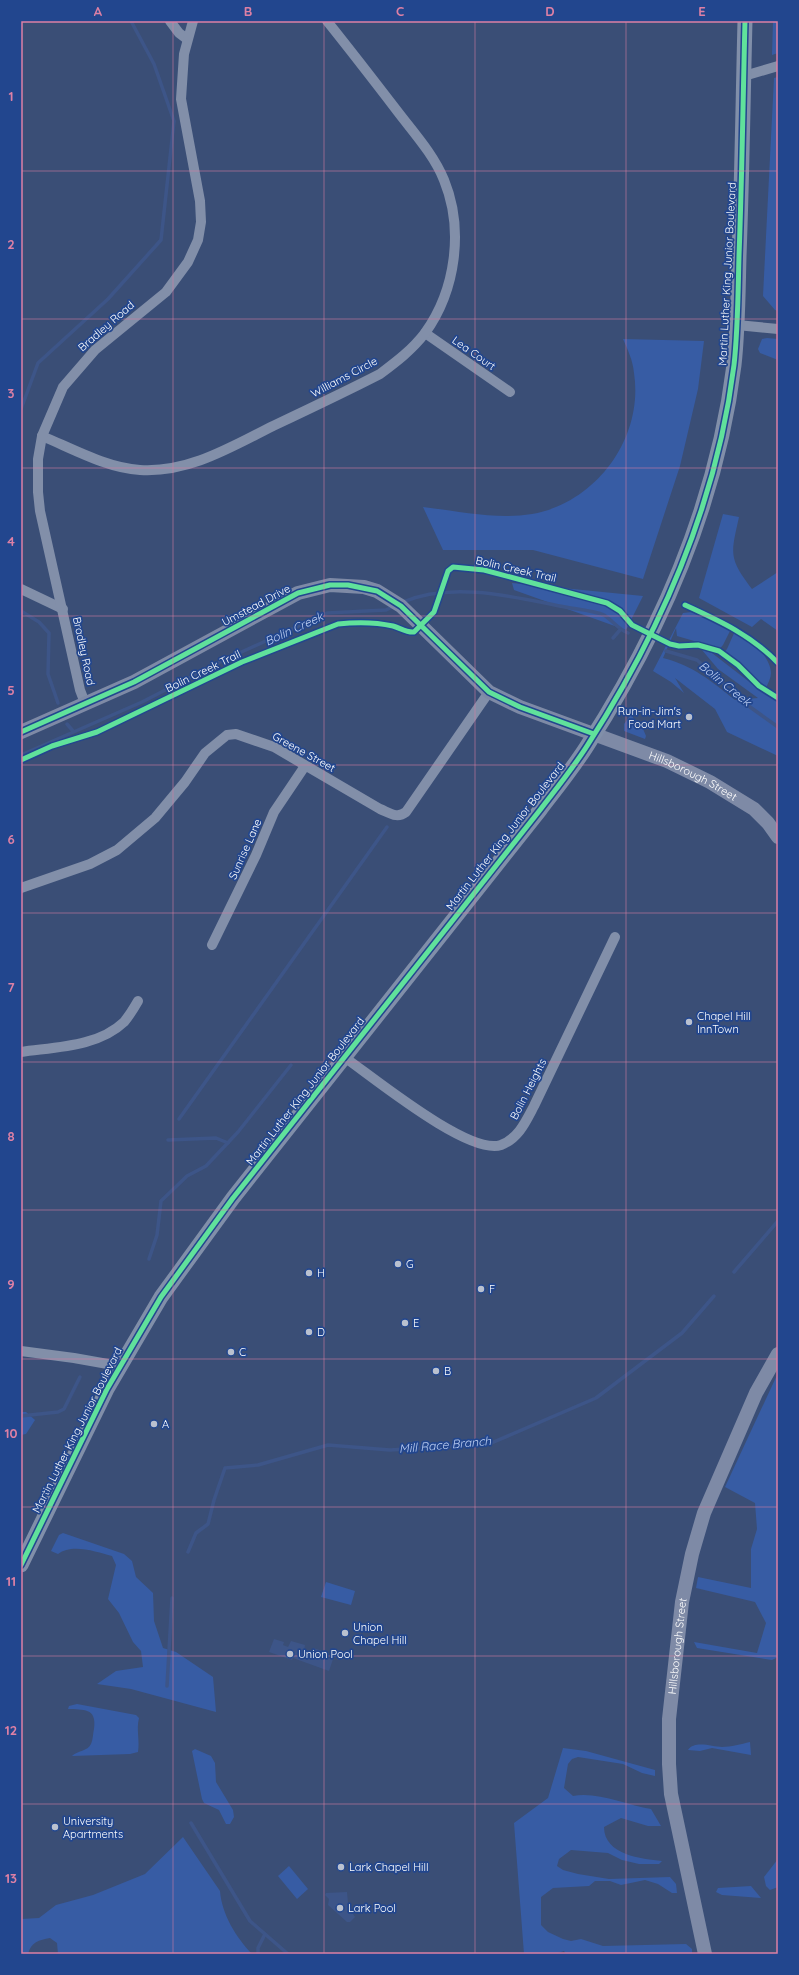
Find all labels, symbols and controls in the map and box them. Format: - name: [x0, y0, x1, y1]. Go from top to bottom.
- text: A: [94, 3, 103, 19]
- text: B: [244, 3, 252, 19]
- text: C: [396, 3, 404, 19]
- text: D: [545, 3, 555, 19]
- text: E: [698, 3, 706, 19]
- text: 1: [8, 88, 14, 104]
- street label: Martin Luther King Junior Boulevard: [715, 182, 739, 366]
- text: 2: [7, 236, 15, 252]
- street label: Bradley Road: [75, 298, 137, 354]
- street label: Lea Court: [450, 333, 499, 373]
- street label: Williams Circle: [308, 354, 380, 400]
- text: 3: [8, 385, 15, 401]
- text: 4: [7, 533, 15, 549]
- street label: Bolin Creek Trail: [474, 553, 558, 585]
- street label: Umstead Drive: [219, 581, 293, 629]
- water label: Bolin Creek: [262, 608, 327, 649]
- street label: Bradley Road: [70, 615, 98, 687]
- street label: Bolin Creek Trail: [163, 647, 243, 695]
- water label: Bolin Creek: [696, 658, 756, 710]
- text: 5: [7, 682, 15, 698]
- place label: Run-in-Jim's Food Mart: [618, 704, 681, 731]
- marker: Run-in-Jim's Food Mart: [684, 712, 694, 722]
- street label: Greene Street: [270, 729, 338, 775]
- street label: Hillsborough Street: [647, 748, 740, 804]
- street label: Martin Luther King Junior Boulevard: [443, 759, 567, 913]
- street label: Sunrise Lane: [225, 817, 265, 881]
- text: 6: [7, 831, 15, 847]
- text: 7: [7, 979, 15, 995]
- place label: Chapel Hill InnTown: [697, 1009, 751, 1036]
- street label: Martin Luther King Junior Boulevard: [243, 1014, 367, 1168]
- marker: Chapel Hill InnTown: [684, 1017, 694, 1027]
- street label: Bolin Heights: [507, 1056, 549, 1122]
- text: 8: [7, 1128, 15, 1144]
- place label: G: [406, 1257, 414, 1271]
- marker: G: [393, 1259, 403, 1269]
- place label: H: [317, 1266, 325, 1280]
- marker: H: [304, 1268, 314, 1278]
- text: 9: [7, 1276, 15, 1292]
- place label: F: [489, 1282, 495, 1296]
- marker: F: [476, 1284, 486, 1294]
- place label: E: [413, 1316, 419, 1330]
- marker: E: [400, 1318, 410, 1328]
- place label: D: [317, 1325, 325, 1339]
- marker: D: [304, 1327, 314, 1337]
- street label: Martin Luther King Junior Boulevard: [29, 1345, 125, 1515]
- place label: C: [239, 1345, 246, 1359]
- marker: C: [226, 1347, 236, 1357]
- place label: B: [444, 1364, 451, 1378]
- marker: B: [431, 1366, 441, 1376]
- place label: A: [162, 1417, 169, 1431]
- marker: A: [149, 1419, 159, 1429]
- text: 10: [4, 1425, 18, 1441]
- water label: Mill Race Branch: [398, 1433, 492, 1456]
- text: 11: [6, 1573, 16, 1589]
- street label: Hillsborough Street: [665, 1596, 690, 1695]
- place label: Union Chapel Hill: [353, 1620, 407, 1647]
- marker: Union Chapel Hill: [340, 1628, 350, 1638]
- place label: Union Pool: [298, 1647, 353, 1661]
- marker: Union Pool: [285, 1649, 295, 1659]
- text: 12: [5, 1722, 17, 1738]
- place label: University Apartments: [63, 1814, 123, 1841]
- marker: University Apartments: [50, 1822, 60, 1832]
- place label: Lark Chapel Hill: [349, 1860, 429, 1874]
- marker: Lark Chapel Hill: [336, 1862, 346, 1872]
- text: 13: [5, 1870, 17, 1886]
- place label: Lark Pool: [348, 1901, 396, 1915]
- marker: Lark Pool: [335, 1903, 345, 1913]

